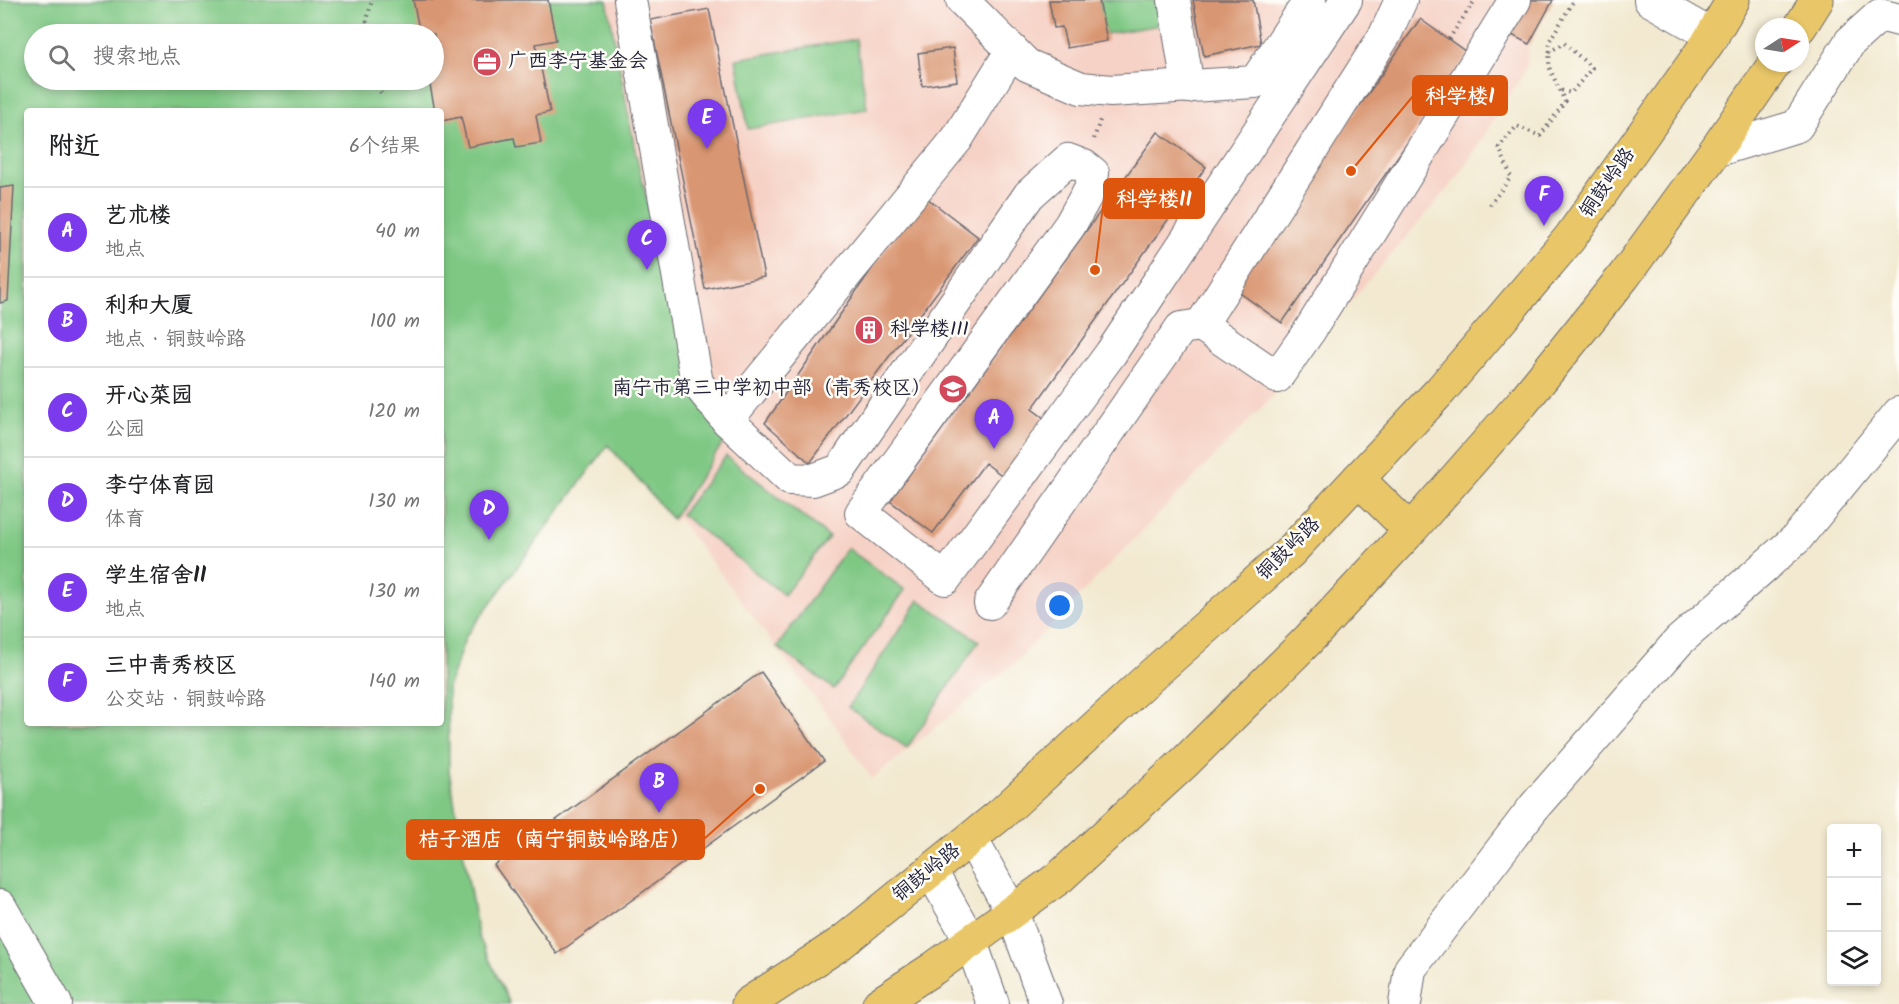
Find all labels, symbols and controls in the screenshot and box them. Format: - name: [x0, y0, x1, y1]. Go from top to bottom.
- north arrow: [1755, 18, 1809, 72]
- search box: [24, 24, 444, 90]
- text: 搜索地点: [93, 40, 181, 75]
- icon: search: [45, 41, 78, 74]
- office icon: 广西李宁基金会: [471, 46, 503, 78]
- place label: 广西李宁基金会: [508, 46, 648, 78]
- callout: 科学楼I: [1413, 76, 1507, 115]
- text: 科学楼I: [1425, 81, 1495, 114]
- pin: E: [688, 100, 726, 149]
- text: 附近: [48, 126, 100, 168]
- text: 6个结果: [349, 131, 420, 163]
- street label: 铜鼓岭路: [1572, 140, 1645, 225]
- pin: F: [1524, 176, 1564, 226]
- callout: 科学楼II: [1104, 179, 1204, 218]
- text: 科学楼II: [1116, 184, 1192, 217]
- text: 艺术楼: [105, 199, 171, 234]
- text: A: [61, 216, 74, 248]
- text: 40 m: [375, 216, 420, 248]
- pin: C: [628, 220, 666, 270]
- text: 地点: [105, 234, 145, 266]
- text: 利和大厦: [105, 289, 193, 324]
- text: B: [61, 306, 74, 338]
- text: 100 m: [370, 306, 420, 338]
- building icon: 科学楼III: [853, 314, 885, 346]
- place label: 科学楼III: [890, 314, 969, 346]
- text: 地点 · 铜鼓岭路: [105, 324, 246, 356]
- place label: 南宁市第三中学初中部（青秀校区）: [612, 373, 932, 405]
- school or university icon: 南宁市第三中学初中部（青秀校区）: [937, 373, 969, 405]
- text: 开心菜园: [105, 379, 193, 414]
- text: C: [61, 396, 74, 428]
- text: 120 m: [368, 396, 420, 428]
- pin: A: [974, 400, 1014, 449]
- text: 公园: [105, 414, 145, 446]
- text: 李宁体育园: [105, 469, 215, 504]
- text: D: [61, 486, 74, 518]
- text: 130 m: [368, 486, 420, 518]
- pin: D: [470, 490, 508, 540]
- text: 体育: [105, 504, 145, 536]
- street label: 铜鼓岭路: [1249, 509, 1329, 589]
- text: 学生宿舍II: [105, 559, 207, 594]
- text: E: [62, 576, 73, 608]
- text: 130 m: [368, 576, 420, 608]
- your location: [1045, 591, 1074, 620]
- text: 地点: [105, 594, 145, 626]
- text: 三中青秀校区: [105, 649, 237, 684]
- text: F: [62, 666, 73, 698]
- text: 140 m: [369, 666, 420, 698]
- text: 公交站 · 铜鼓岭路: [105, 684, 266, 716]
- pin: B: [640, 764, 678, 813]
- callout: 桔子酒店（南宁铜鼓岭路店）: [407, 820, 704, 859]
- text: 桔子酒店（南宁铜鼓岭路店）: [419, 824, 692, 857]
- map controls: [1827, 824, 1881, 986]
- button: +: [1827, 824, 1881, 878]
- street label: 铜鼓岭路: [886, 835, 969, 911]
- button: −: [1827, 878, 1881, 932]
- button: layers: [1827, 932, 1881, 986]

